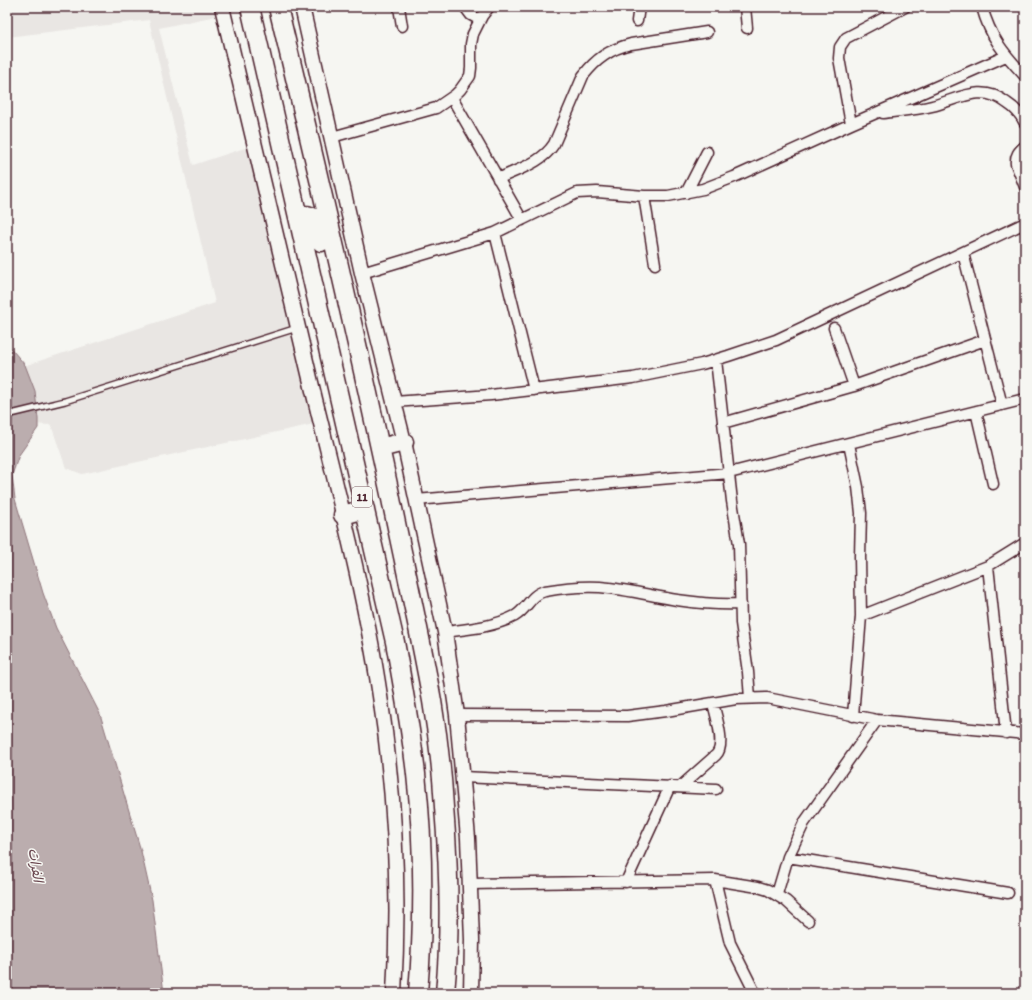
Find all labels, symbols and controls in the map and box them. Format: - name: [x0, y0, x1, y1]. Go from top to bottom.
- road number: 11: [352, 487, 372, 507]
- water label: الفرات: [24, 847, 47, 886]

